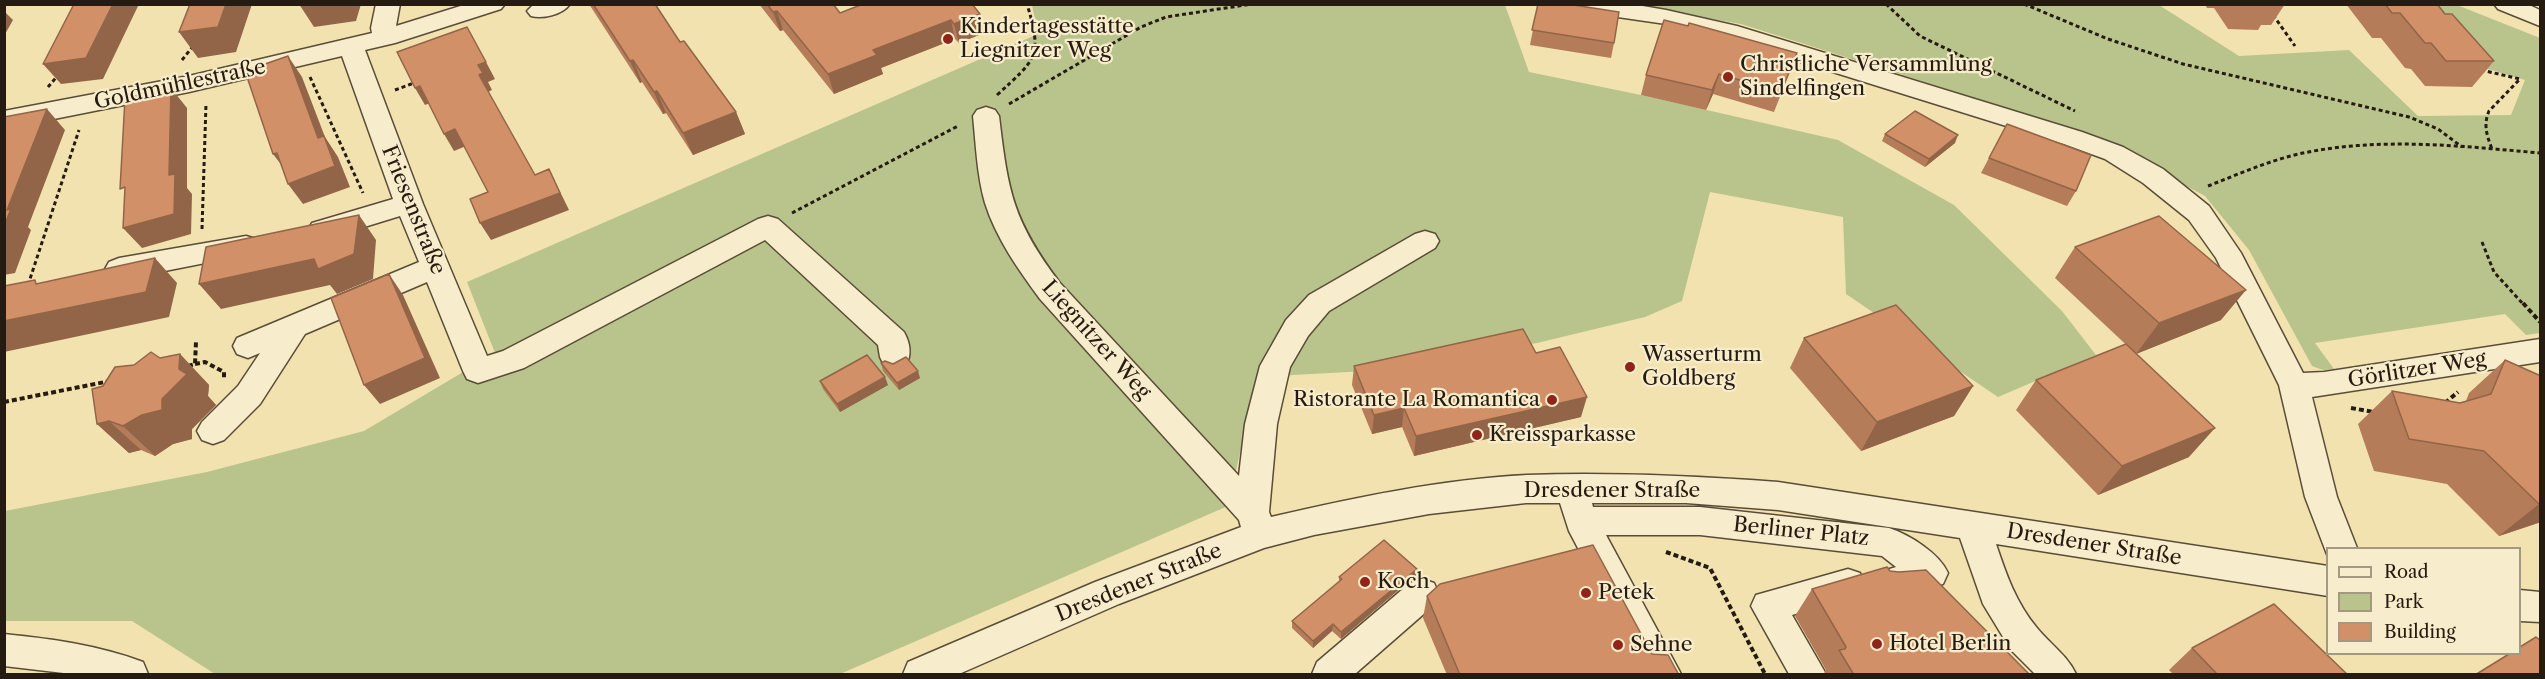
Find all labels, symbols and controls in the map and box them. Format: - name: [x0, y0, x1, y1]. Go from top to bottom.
- place label: Kindertagesstätte Liegnitzer Weg: [960, 14, 1134, 64]
- marker: Kindertagesstätte Liegnitzer Weg: [941, 32, 955, 46]
- place label: Christliche Versammlung Sindelfingen: [1740, 52, 1992, 102]
- street label: Goldmühlestraße: [92, 55, 268, 115]
- marker: Christliche Versammlung Sindelfingen: [1721, 70, 1735, 84]
- street label: Friesenstraße: [376, 142, 450, 278]
- street label: Liegnitzer Weg: [1036, 275, 1156, 405]
- place label: Wasserturm Goldberg: [1642, 342, 1762, 392]
- street label: Görlitzer Weg: [2346, 347, 2488, 393]
- marker: Wasserturm Goldberg: [1623, 360, 1637, 374]
- place label: Ristorante La Romantica: [1293, 387, 1540, 413]
- marker: Ristorante La Romantica: [1545, 393, 1559, 407]
- place label: Kreissparkasse: [1489, 422, 1636, 448]
- marker: Kreissparkasse: [1470, 428, 1484, 442]
- street label: Dresdener Straße: [1524, 478, 1700, 504]
- street label: Berliner Platz: [1732, 512, 1870, 552]
- street label: Dresdener Straße: [2005, 519, 2183, 571]
- street label: Dresdener Straße: [1052, 538, 1226, 628]
- legend: [2326, 547, 2521, 655]
- text: Road: [2384, 561, 2429, 583]
- place label: Koch: [1377, 569, 1430, 595]
- marker: Koch: [1358, 575, 1372, 589]
- place label: Petek: [1598, 580, 1654, 606]
- marker: Petek: [1579, 586, 1593, 600]
- text: Park: [2384, 591, 2423, 613]
- text: Building: [2384, 621, 2456, 643]
- place label: Hotel Berlin: [1889, 631, 2011, 657]
- place label: Sehne: [1630, 632, 1692, 658]
- marker: Hotel Berlin: [1870, 637, 1884, 651]
- marker: Sehne: [1611, 638, 1625, 652]

